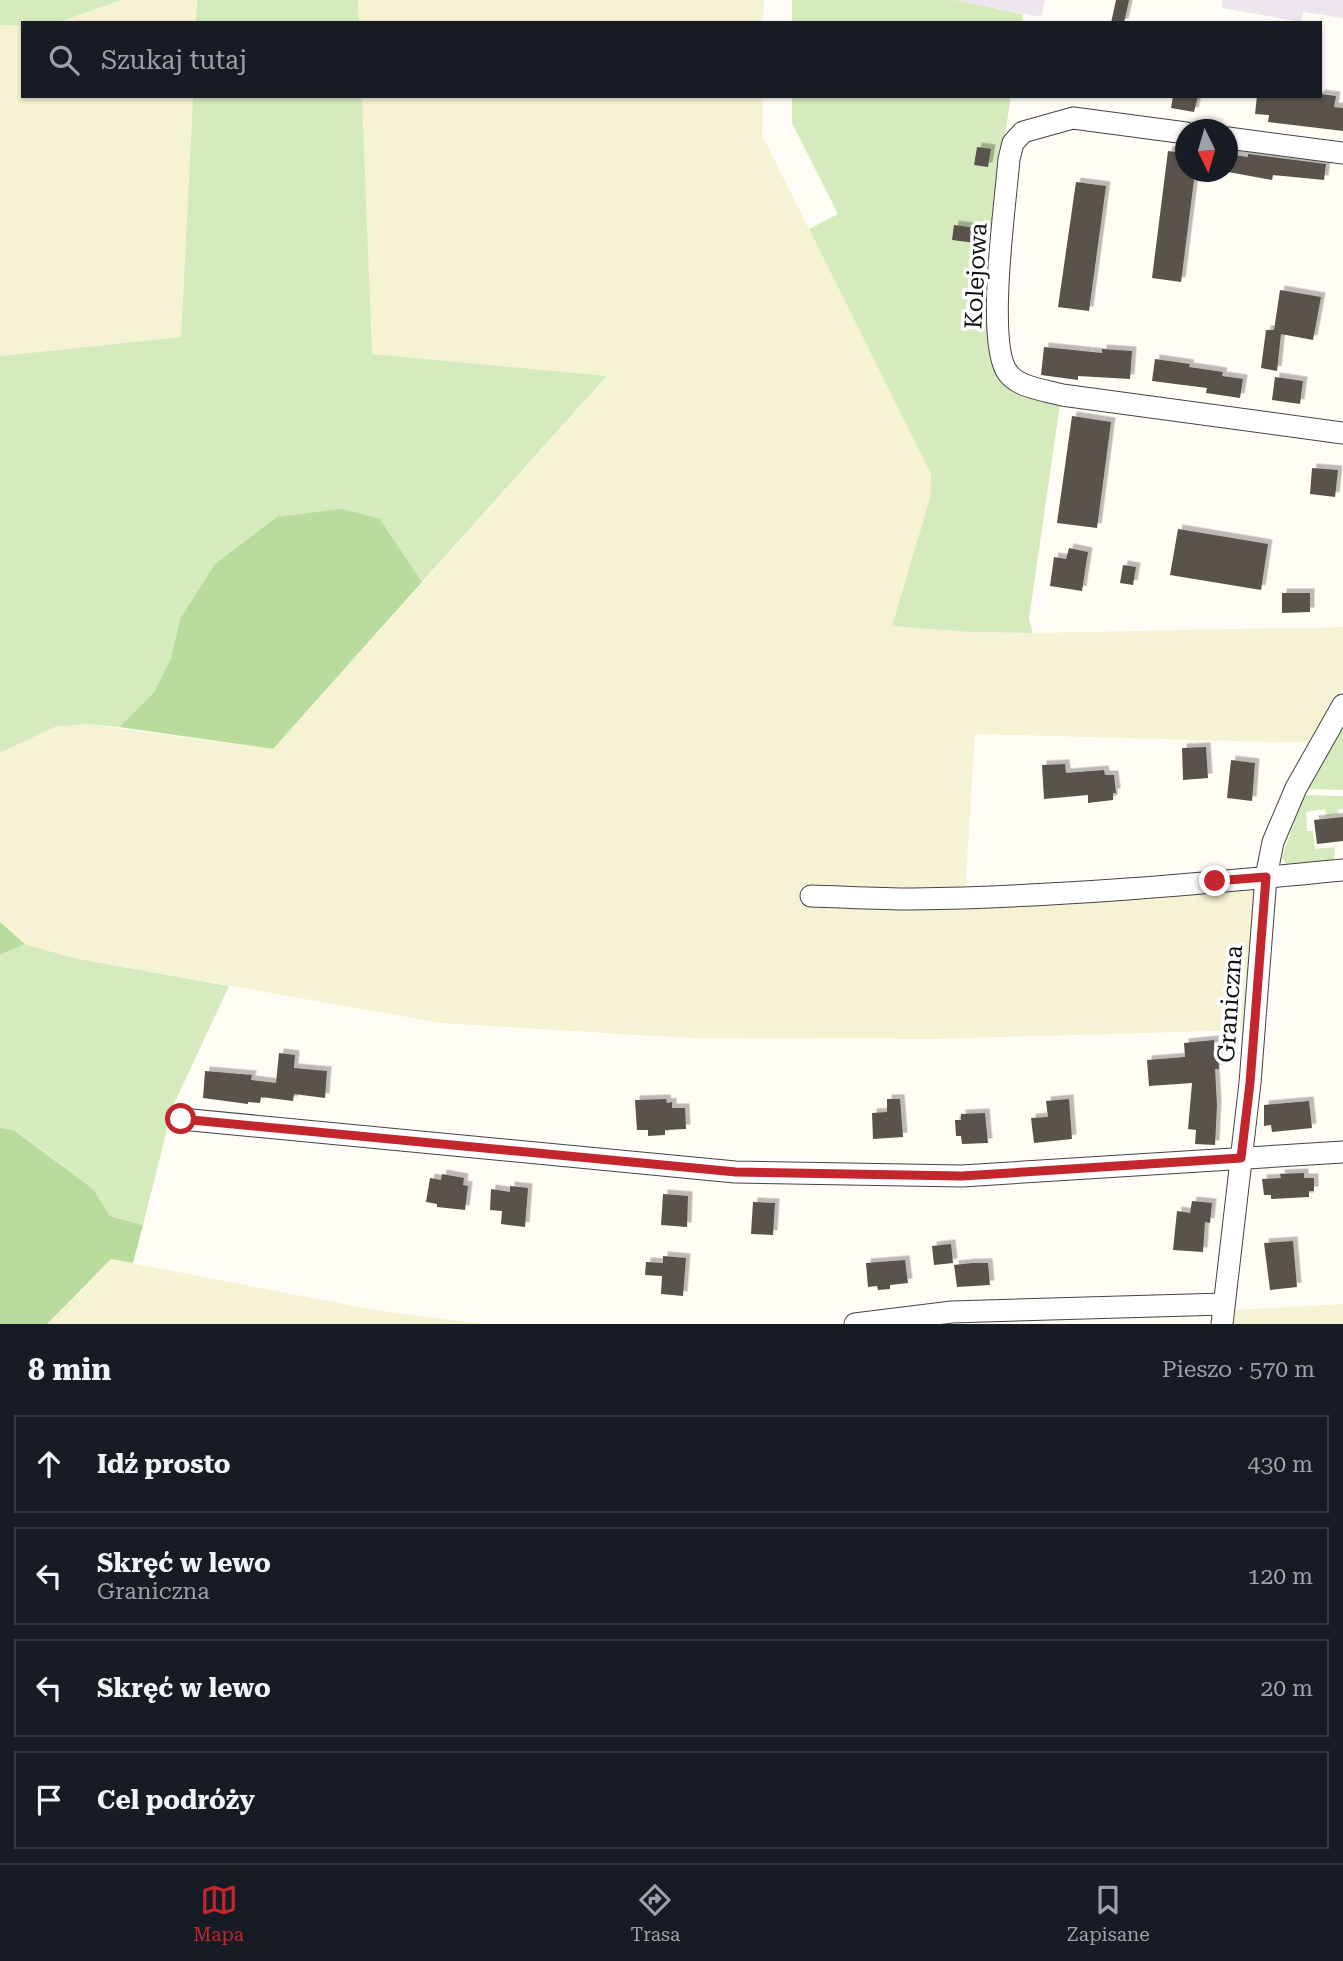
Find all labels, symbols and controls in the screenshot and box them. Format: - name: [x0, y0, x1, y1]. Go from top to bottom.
- search box: [21, 21, 1322, 98]
- icon: search: [45, 41, 83, 79]
- text: Szukaj tutaj: [101, 45, 247, 75]
- north arrow: [1175, 119, 1238, 182]
- street label: Kolejowa: [959, 222, 993, 330]
- route end: [1199, 865, 1230, 896]
- street label: Graniczna: [1212, 944, 1248, 1064]
- route start: [165, 1103, 196, 1134]
- text: 8 min: [28, 1352, 111, 1387]
- text: Pieszo · 570 m: [1162, 1356, 1315, 1383]
- icon: ahead: [30, 1445, 68, 1483]
- text: Idź prosto: [97, 1449, 231, 1479]
- text: 430 m: [1248, 1451, 1313, 1478]
- text: Skręć w lewo: [97, 1548, 271, 1578]
- icon: left: [30, 1557, 68, 1595]
- text: 120 m: [1248, 1563, 1313, 1590]
- text: Graniczna: [97, 1578, 210, 1605]
- icon: left: [30, 1669, 68, 1707]
- text: Skręć w lewo: [97, 1673, 271, 1703]
- text: 20 m: [1260, 1675, 1313, 1702]
- icon: arrive: [30, 1781, 68, 1819]
- text: Cel podróży: [97, 1785, 255, 1815]
- tab: Mapa: [193, 1881, 244, 1946]
- tab: Trasa: [631, 1881, 680, 1946]
- tab: Zapisane: [1067, 1881, 1150, 1946]

